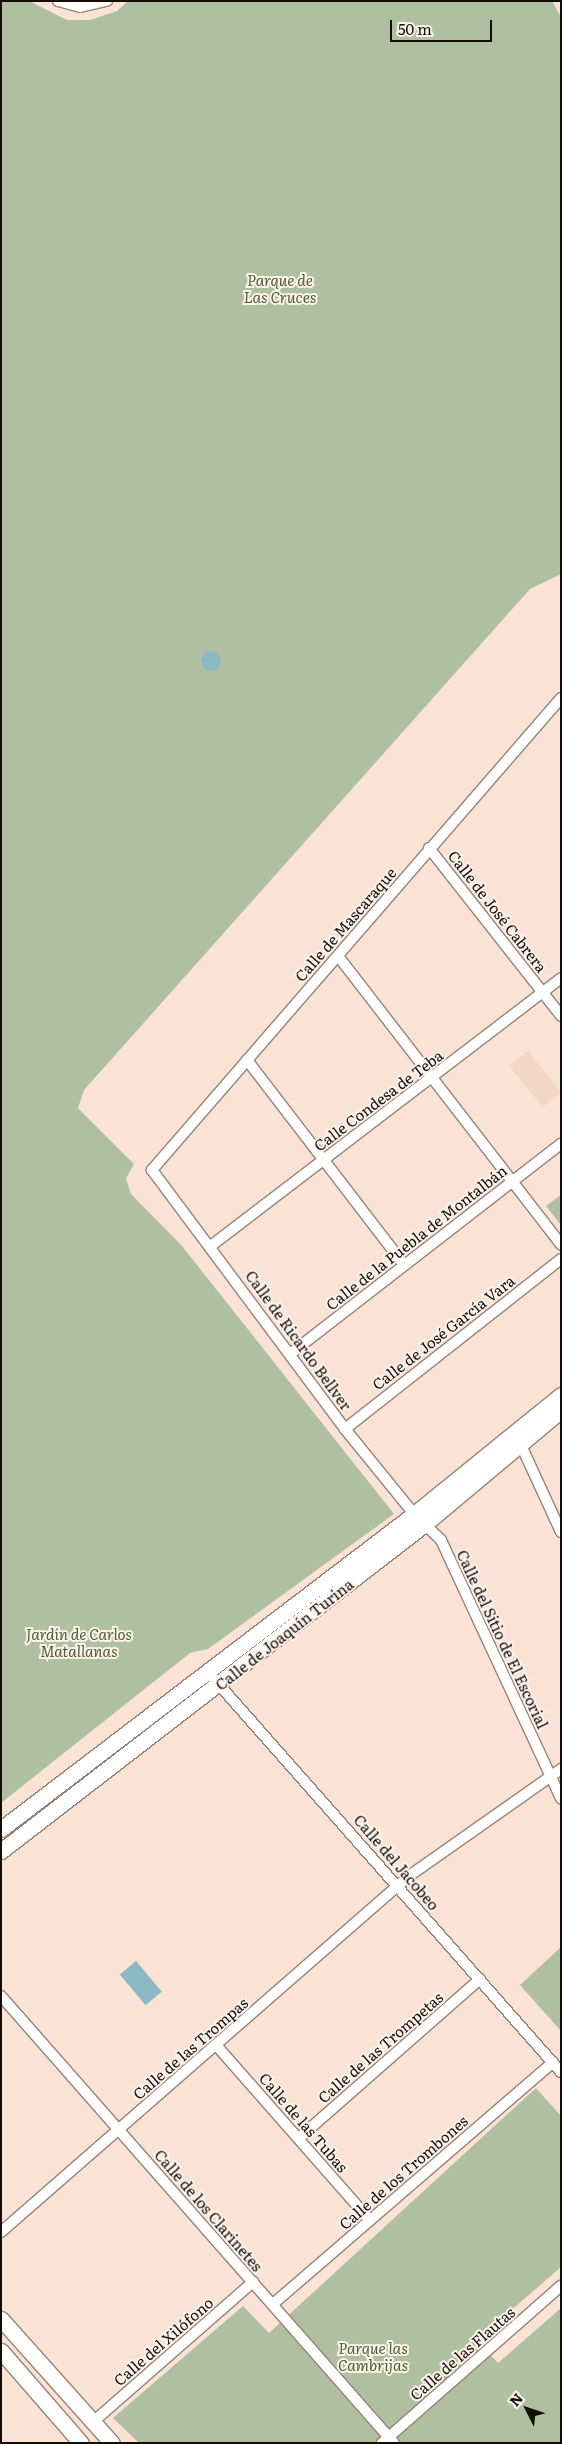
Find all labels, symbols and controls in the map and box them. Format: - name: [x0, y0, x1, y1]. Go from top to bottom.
- scale bar: [392, 10, 494, 42]
- text: 50 m: [398, 17, 432, 40]
- park label: Parque de Las Cruces: [244, 270, 316, 305]
- street label: Calle de José Cabrera: [445, 847, 551, 975]
- street label: Calle de Mascaraque: [291, 863, 399, 985]
- street label: Calle Condesa de Teba: [310, 1046, 446, 1154]
- street label: Calle de la Puebla de Montalbán: [322, 1161, 510, 1313]
- street label: Calle de Ricardo Bellver: [242, 1267, 356, 1413]
- street label: Calle de José García Vara: [368, 1271, 518, 1393]
- street label: Calle del Sitio de El Escorial: [454, 1547, 552, 1731]
- street label: Calle de Joaquín Turina: [211, 1575, 357, 1693]
- park label: Jardín de Carlos Matallanas: [26, 1624, 132, 1659]
- street label: Calle del Jacobeo: [351, 1810, 443, 1914]
- street label: Calle de las Trompetas: [314, 1988, 446, 2106]
- street label: Calle de las Trompas: [129, 1993, 251, 2103]
- street label: Calle de las Tubas: [256, 2069, 352, 2175]
- street label: Calle de los Trombones: [335, 2111, 471, 2233]
- street label: Calle de los Clarinetes: [151, 2146, 267, 2274]
- street label: Calle del Xilófono: [110, 2293, 216, 2389]
- street label: Calle de las Flautas: [406, 2303, 518, 2403]
- park label: Parque las Cambrijas: [338, 2338, 408, 2373]
- north arrow: [502, 2384, 552, 2434]
- text: N: [504, 2388, 527, 2410]

